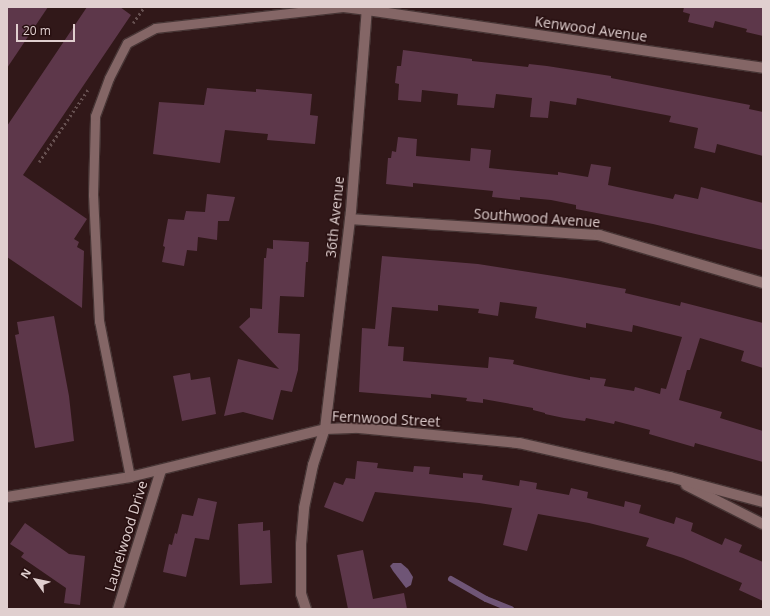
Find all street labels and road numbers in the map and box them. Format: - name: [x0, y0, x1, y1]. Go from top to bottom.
- street label: Kenwood Avenue: [534, 13, 648, 45]
- street label: 36th Avenue: [322, 175, 348, 259]
- street label: Southwood Avenue: [473, 205, 601, 231]
- street label: Fernwood Street: [331, 408, 441, 430]
- street label: Laurelwood Drive: [101, 479, 151, 593]

